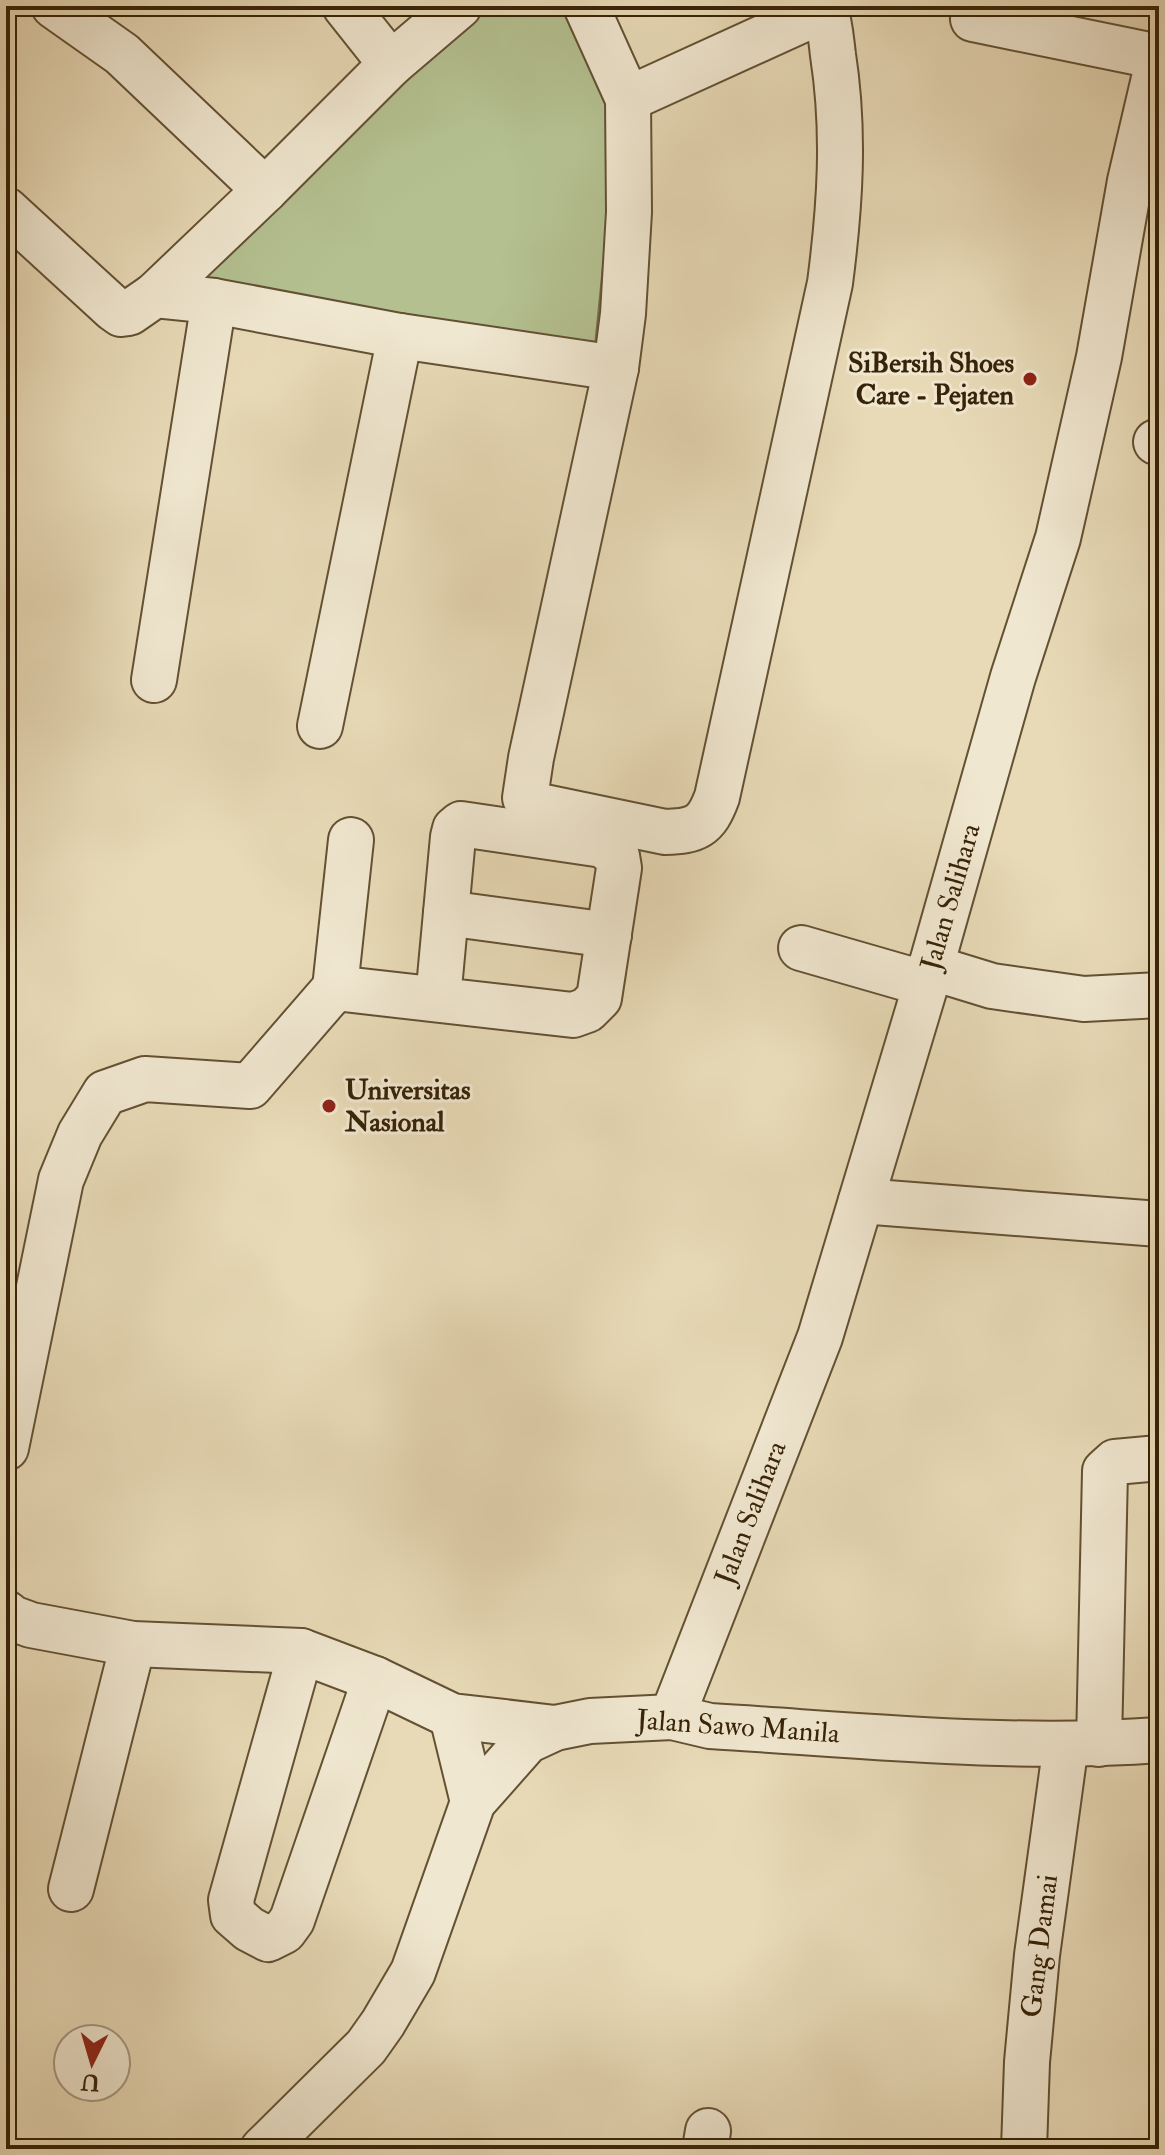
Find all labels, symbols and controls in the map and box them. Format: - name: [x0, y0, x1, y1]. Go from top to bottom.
- place label: SiBersih Shoes Care - Pejaten: [848, 346, 1015, 413]
- marker: SiBersih Shoes Care - Pejaten: [1021, 370, 1039, 388]
- street label: Jalan Salihara: [913, 819, 989, 975]
- place label: Universitas Nasional: [344, 1073, 471, 1140]
- marker: Universitas Nasional: [320, 1097, 338, 1115]
- street label: Jalan Salihara: [707, 1436, 795, 1591]
- street label: Jalan Sawo Manila: [634, 1702, 841, 1752]
- street label: Gang Damai: [1014, 1872, 1066, 2020]
- north arrow: [52, 2023, 132, 2103]
- text: U: [79, 2067, 101, 2097]

